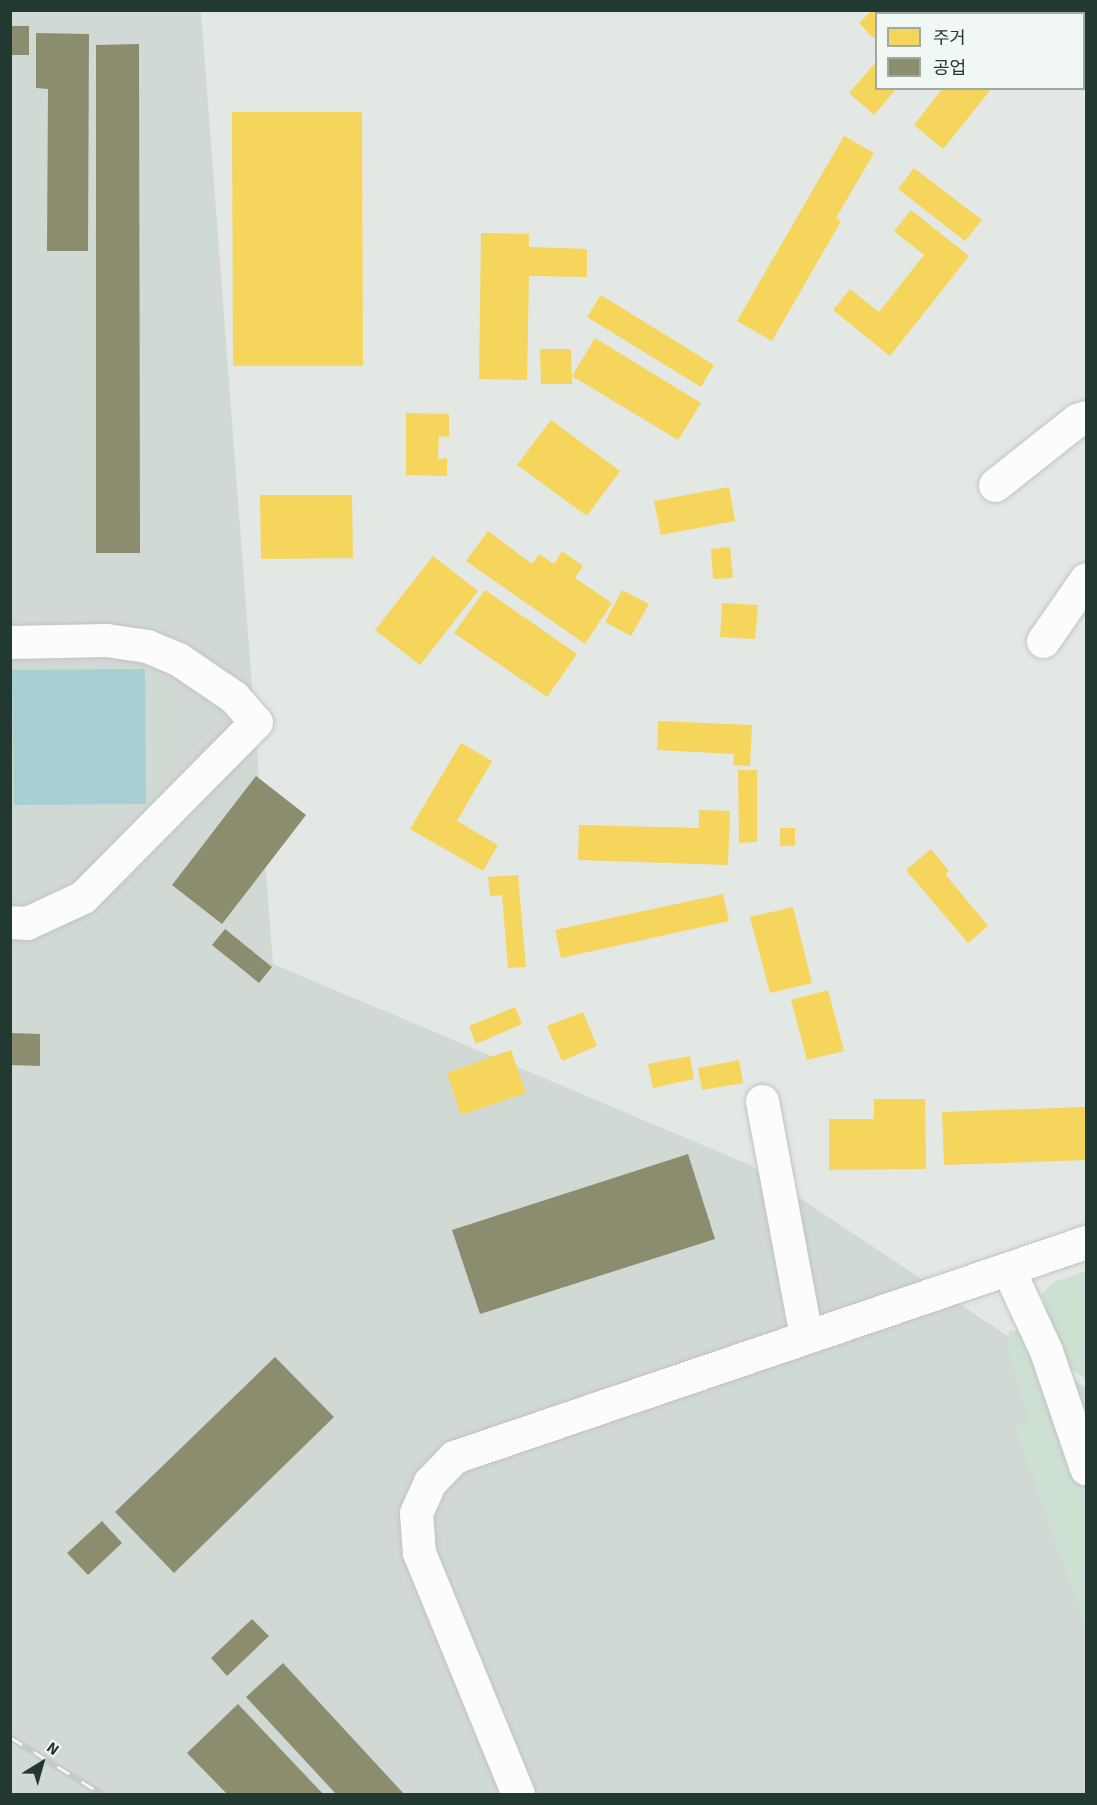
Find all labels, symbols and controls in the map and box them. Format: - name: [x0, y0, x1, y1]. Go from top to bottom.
- legend: [875, 12, 1085, 90]
- text: 주거: [933, 26, 966, 51]
- text: 공업: [933, 56, 966, 81]
- north arrow: [12, 1733, 72, 1793]
- text: N: [42, 1737, 64, 1761]

